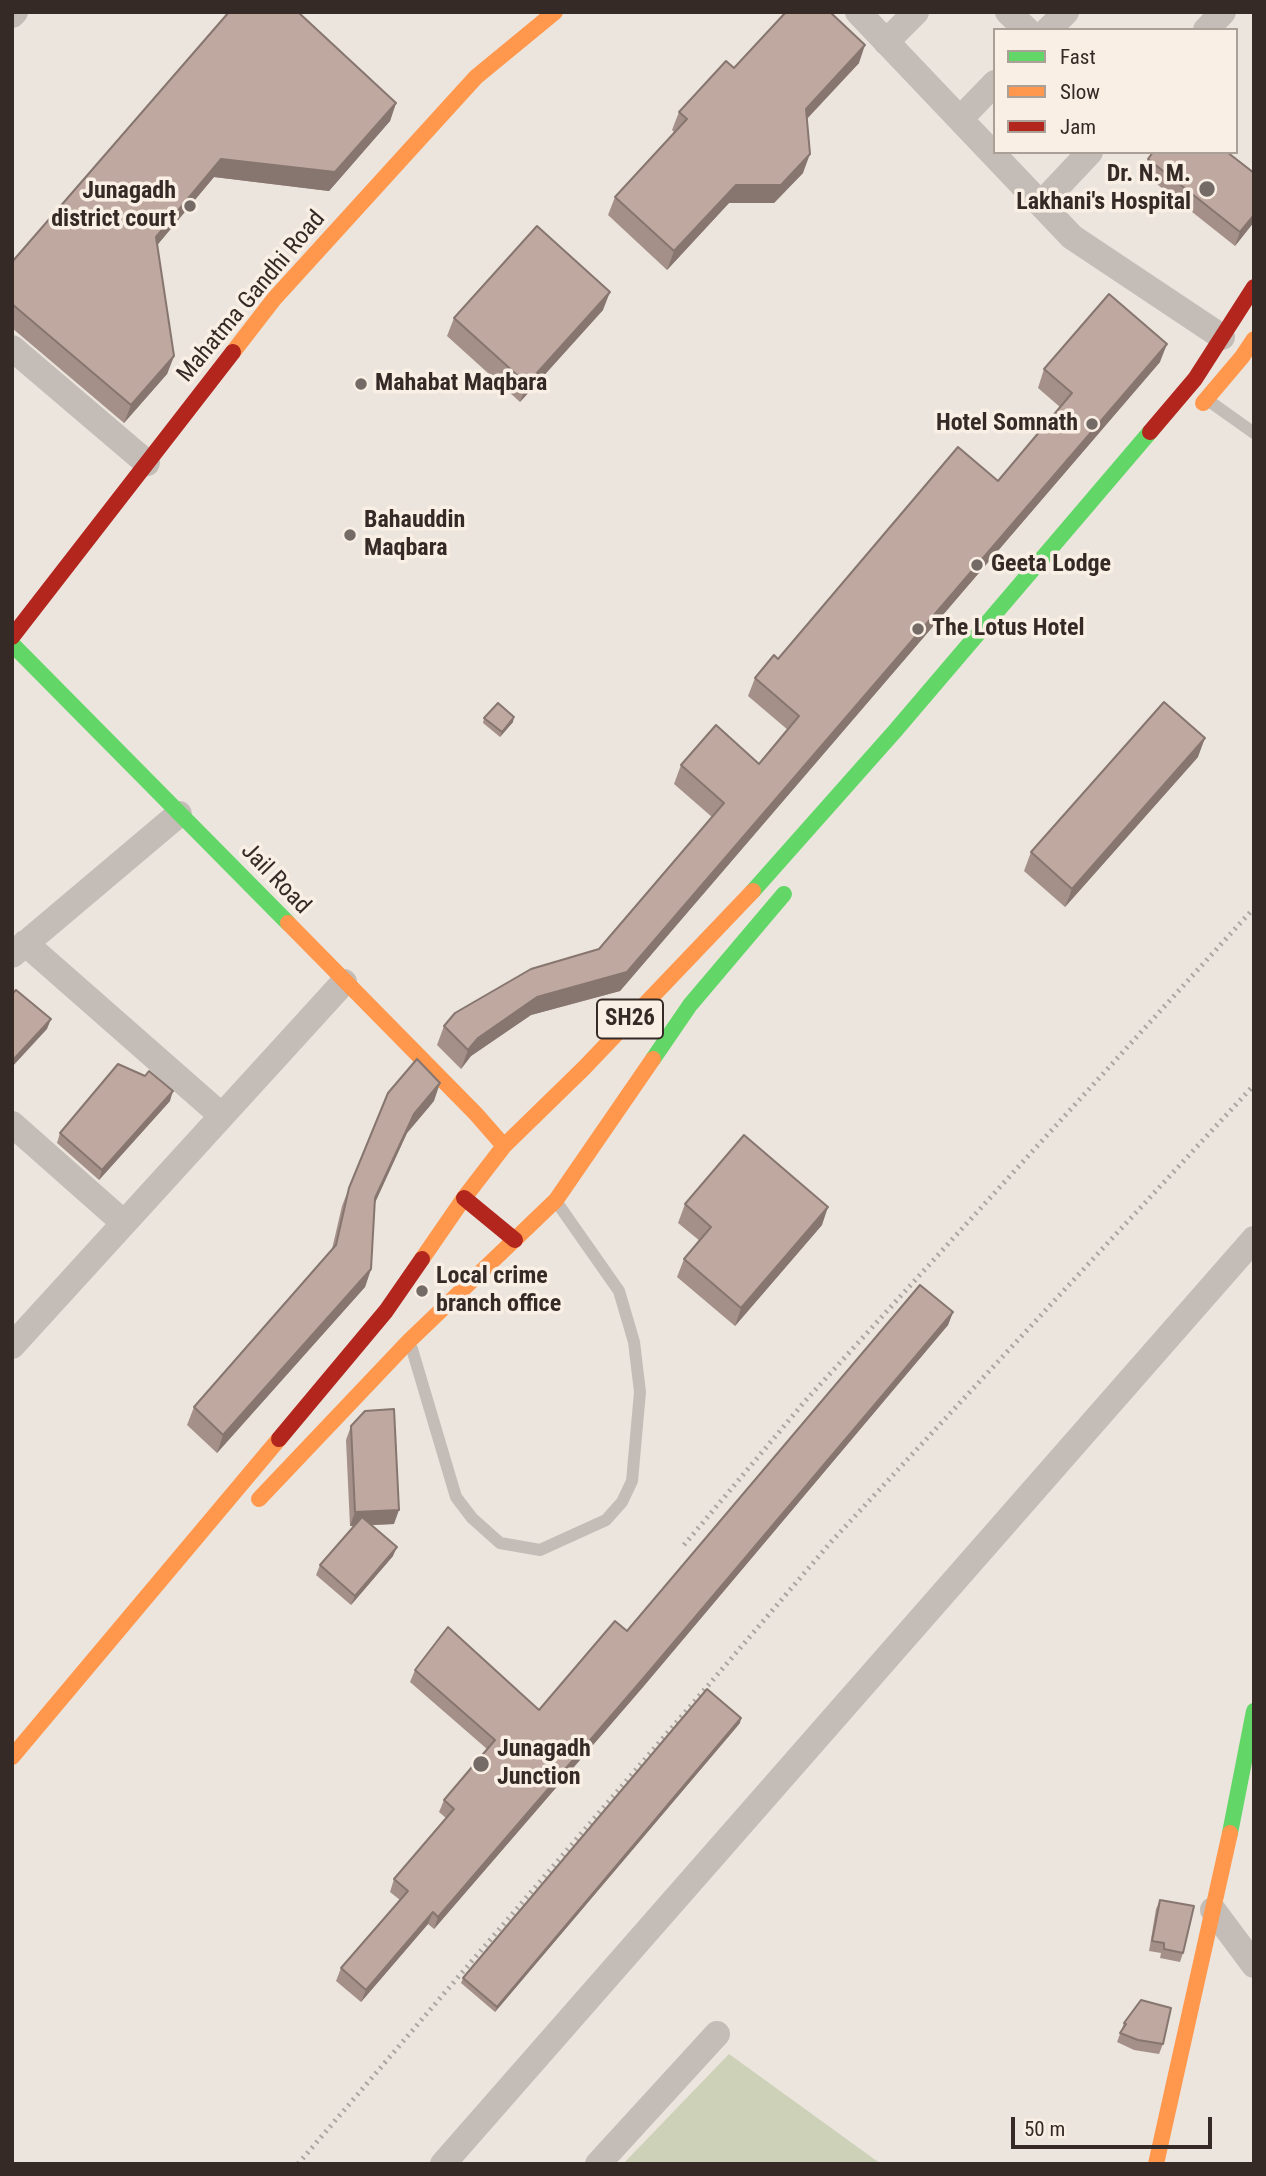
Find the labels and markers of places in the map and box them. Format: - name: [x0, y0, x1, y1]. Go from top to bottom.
- place label: Dr. N. M. Lakhani's Hospital: [1016, 161, 1191, 217]
- place label: Junagadh district court: [51, 178, 176, 234]
- marker: Dr. N. M. Lakhani's Hospital: [1197, 179, 1217, 199]
- marker: Junagadh district court: [182, 198, 198, 214]
- place label: Mahabat Maqbara: [375, 370, 547, 398]
- marker: Mahabat Maqbara: [353, 376, 369, 392]
- place label: Hotel Somnath: [936, 410, 1078, 438]
- marker: Hotel Somnath: [1084, 416, 1100, 432]
- place label: Bahauddin Maqbara: [364, 507, 465, 563]
- marker: Bahauddin Maqbara: [342, 527, 358, 543]
- place label: Geeta Lodge: [991, 551, 1111, 579]
- marker: Geeta Lodge: [969, 557, 985, 573]
- place label: The Lotus Hotel: [932, 615, 1084, 643]
- marker: The Lotus Hotel: [910, 621, 926, 637]
- place label: Local crime branch office: [436, 1263, 561, 1319]
- marker: Local crime branch office: [414, 1283, 430, 1299]
- place label: Junagadh Junction: [497, 1736, 591, 1792]
- marker: Junagadh Junction: [471, 1754, 491, 1774]

